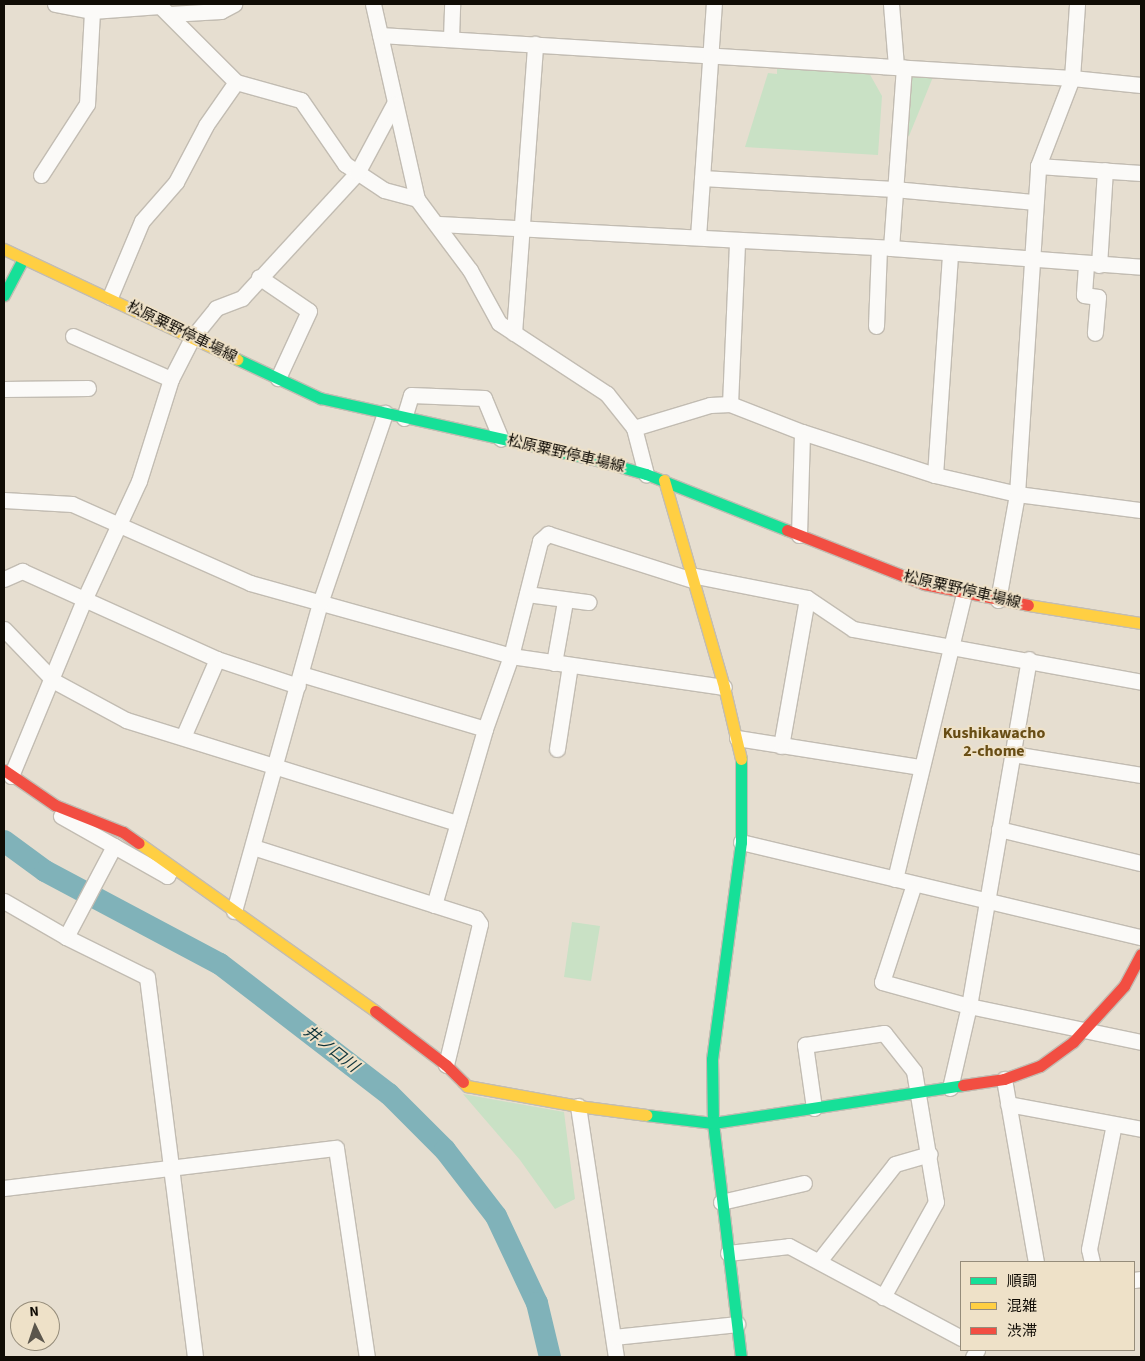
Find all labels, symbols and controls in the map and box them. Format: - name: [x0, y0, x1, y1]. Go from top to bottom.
- street label: 松原粟野停車場線: [124, 298, 240, 366]
- street label: 松原粟野停車場線: [506, 432, 626, 476]
- street label: 松原粟野停車場線: [902, 568, 1022, 612]
- district label: Kushikawacho 2-chome: [943, 723, 1045, 761]
- water label: 井ノ口川: [300, 1022, 362, 1076]
- legend: [960, 1261, 1135, 1351]
- text: 順調: [1007, 1271, 1037, 1292]
- text: 混雑: [1007, 1296, 1037, 1317]
- north arrow: [10, 1301, 60, 1351]
- text: N: [29, 1302, 39, 1322]
- text: 渋滞: [1007, 1321, 1037, 1342]

